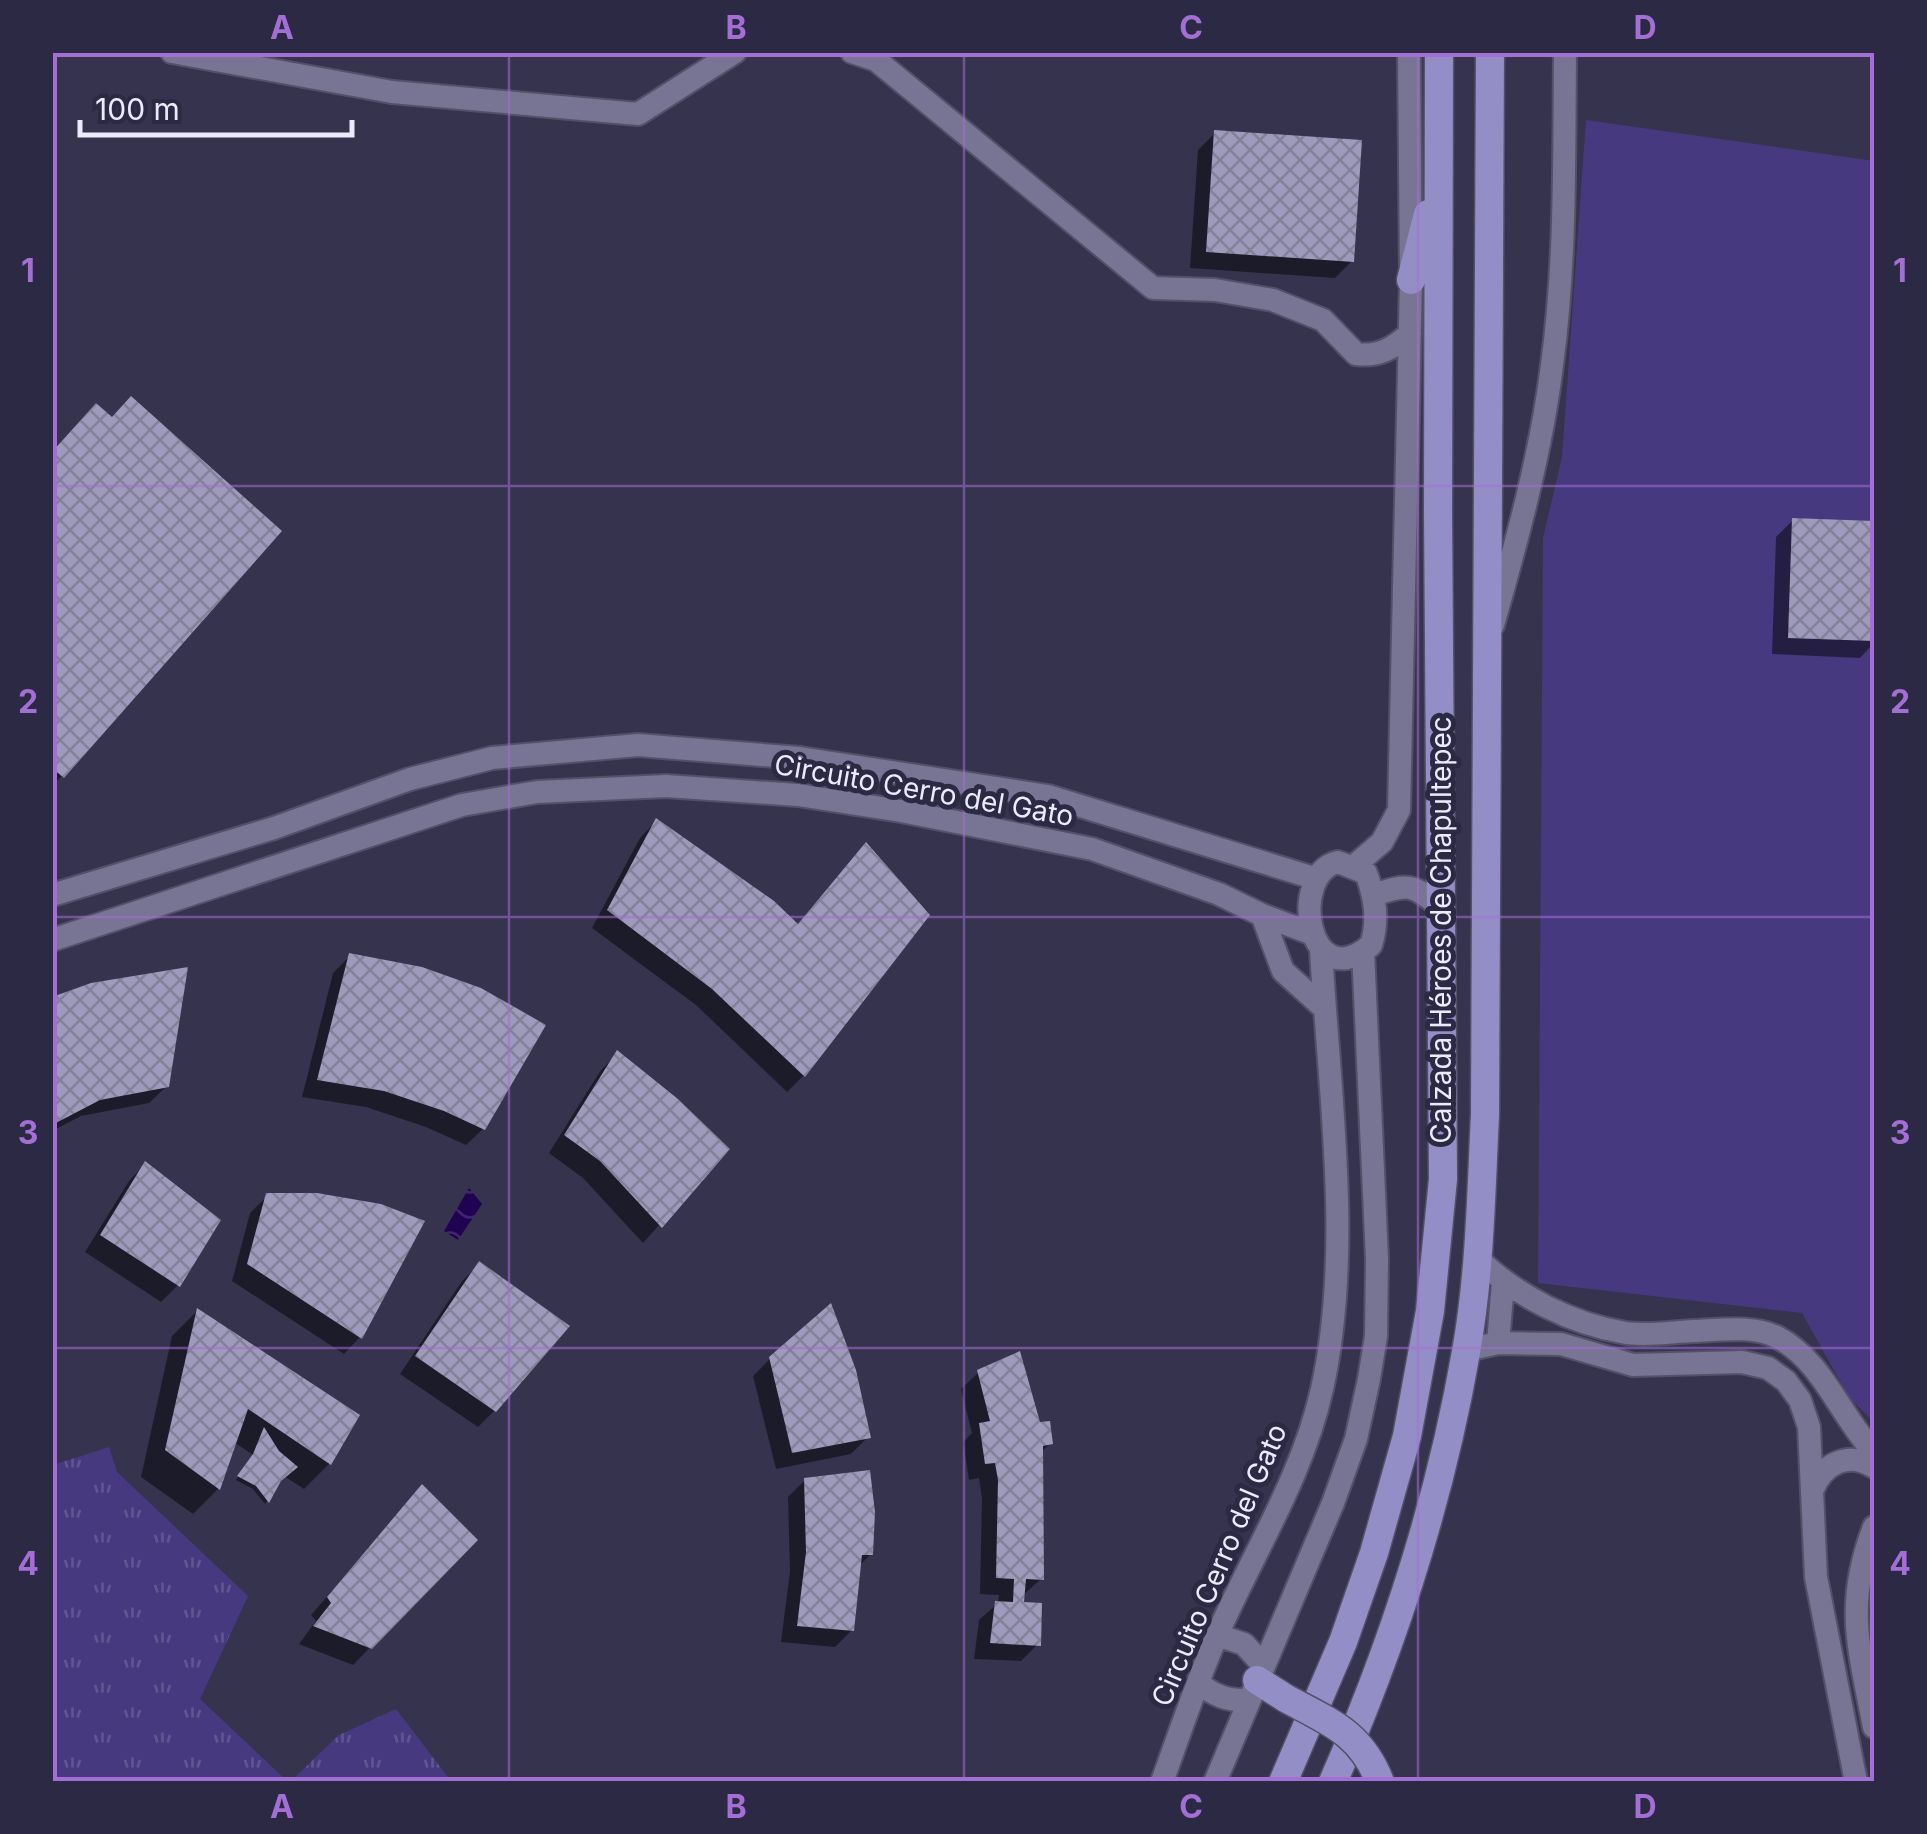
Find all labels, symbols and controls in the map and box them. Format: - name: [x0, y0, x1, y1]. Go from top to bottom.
- text: A: [270, 8, 294, 47]
- text: B: [725, 8, 747, 47]
- text: C: [1179, 8, 1203, 47]
- text: D: [1633, 8, 1657, 47]
- scale bar: [80, 75, 352, 137]
- text: 100 m: [95, 91, 180, 127]
- text: 1: [21, 251, 35, 290]
- text: 1: [1893, 251, 1907, 290]
- text: 2: [18, 682, 38, 721]
- text: 2: [1890, 682, 1910, 721]
- street label: Calzada Héroes de Chapultepec: [1424, 716, 1458, 1144]
- street label: Circuito Cerro del Gato: [772, 747, 1076, 833]
- text: 3: [18, 1113, 38, 1152]
- text: 3: [1890, 1113, 1910, 1152]
- street label: Circuito Cerro del Gato: [1144, 1419, 1294, 1711]
- text: 4: [17, 1544, 39, 1583]
- text: 4: [1889, 1544, 1911, 1583]
- text: A: [270, 1787, 294, 1826]
- text: B: [725, 1787, 747, 1826]
- text: C: [1179, 1787, 1203, 1826]
- text: D: [1633, 1787, 1657, 1826]

